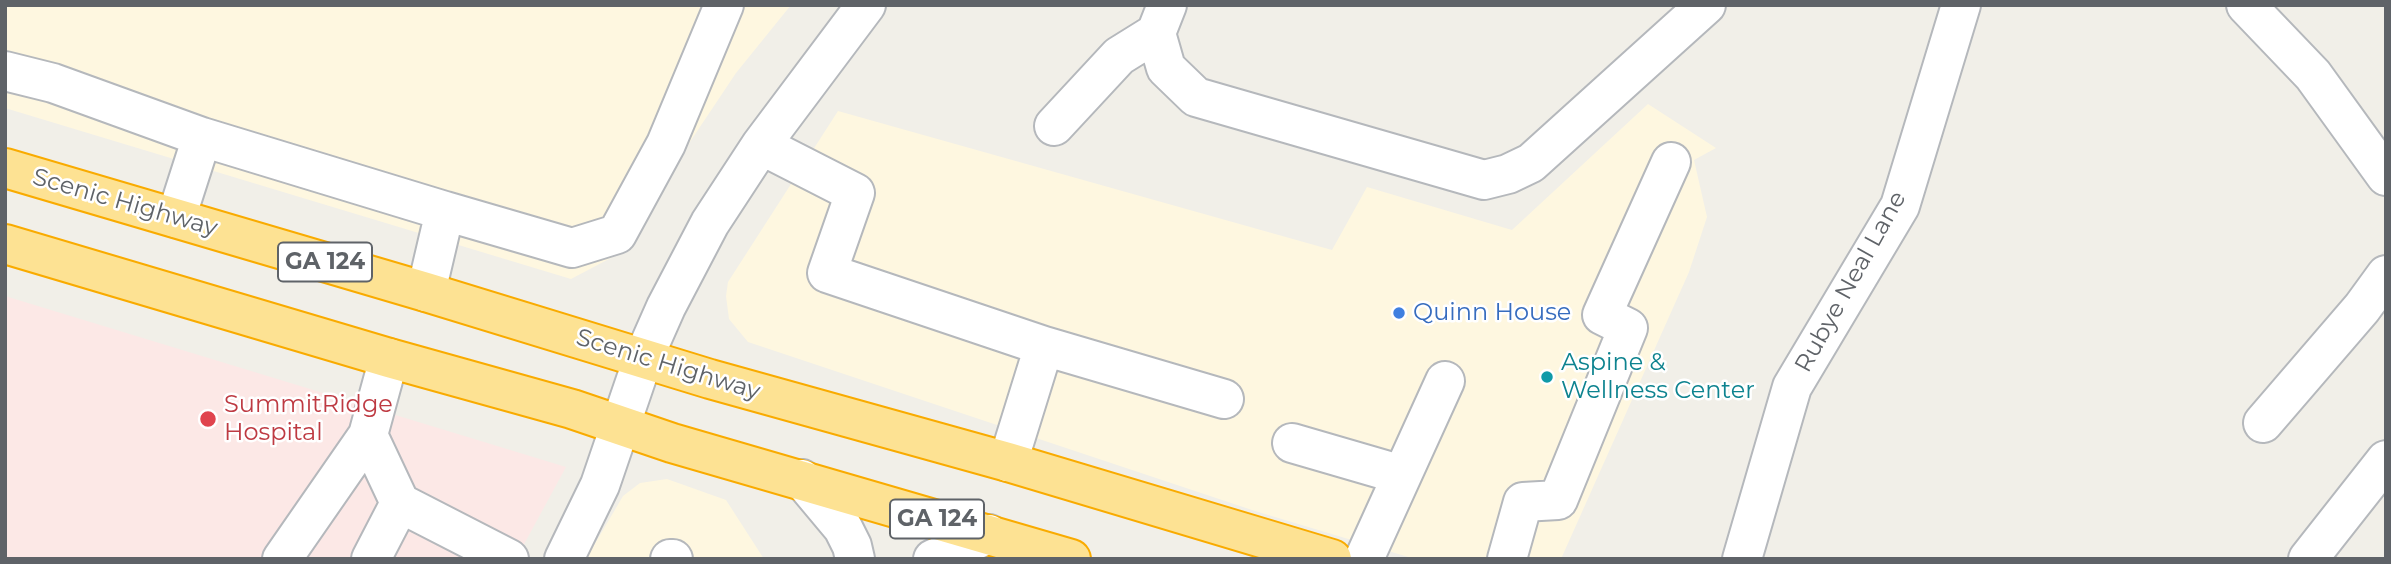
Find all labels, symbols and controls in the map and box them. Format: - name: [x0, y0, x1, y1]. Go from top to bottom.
- street label: Scenic Highway: [29, 163, 221, 243]
- street label: Rubye Neal Lane: [1789, 187, 1913, 377]
- road number: GA 124: [278, 243, 372, 282]
- place label: Quinn House: [1413, 299, 1571, 327]
- marker: Quinn House: [1391, 305, 1407, 321]
- street label: Scenic Highway: [573, 323, 763, 407]
- place label: Aspine & Wellness Center: [1561, 349, 1755, 405]
- marker: Aspine & Wellness Center: [1539, 369, 1555, 385]
- place label: SummitRidge Hospital: [224, 391, 393, 447]
- marker: SummitRidge Hospital: [198, 409, 218, 429]
- road number: GA 124: [890, 499, 984, 538]

